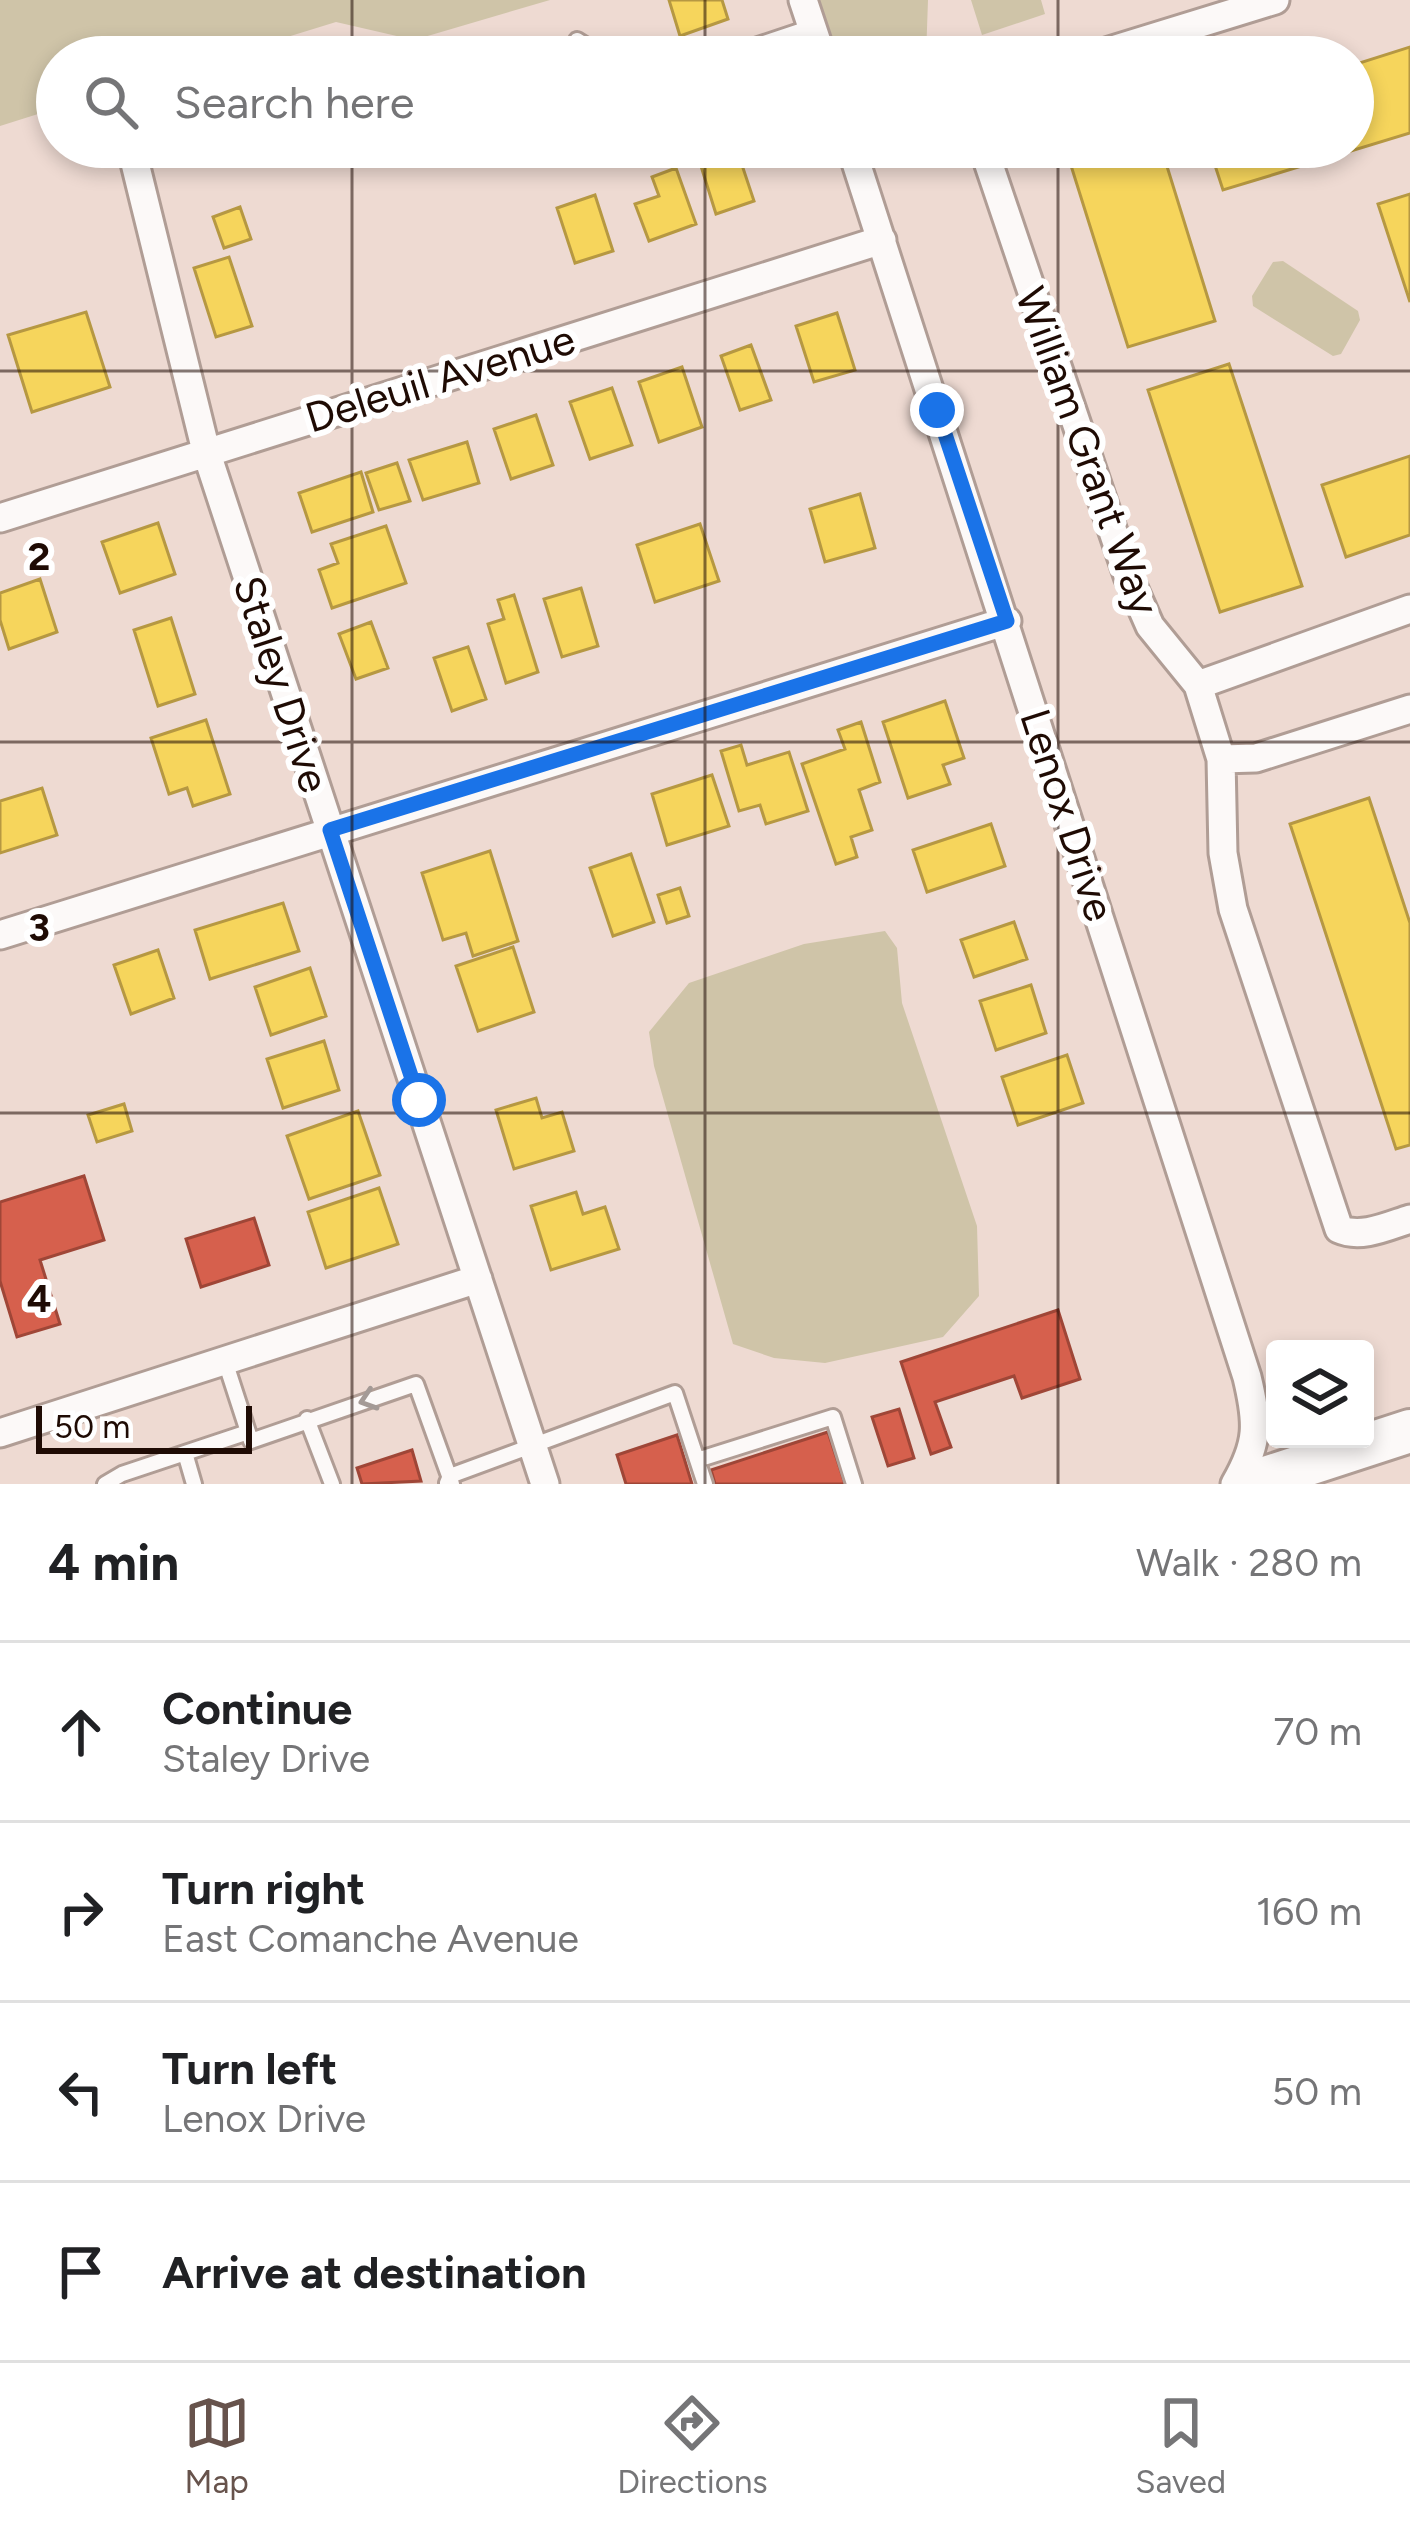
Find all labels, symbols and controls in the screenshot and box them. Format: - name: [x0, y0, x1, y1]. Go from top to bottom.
- search box: [36, 36, 1374, 168]
- icon: search: [78, 69, 144, 135]
- text: Search here: [174, 75, 414, 129]
- street label: William Grant Way: [1005, 280, 1170, 622]
- street label: Deleuil Avenue: [299, 313, 581, 444]
- route end: [910, 383, 964, 437]
- text: 2: [28, 533, 50, 580]
- street label: Staley Drive: [223, 570, 340, 799]
- street label: Lenox Drive: [1009, 703, 1126, 928]
- text: 3: [28, 904, 50, 951]
- route start: [392, 1073, 446, 1127]
- text: 4: [27, 1275, 51, 1322]
- map controls: [1266, 1340, 1374, 1448]
- button: layers: [1266, 1340, 1374, 1448]
- one-way arrow: [358, 1385, 379, 1410]
- scale bar: [36, 1400, 252, 1453]
- text: 50 m: [54, 1407, 130, 1446]
- text: 4 min: [48, 1532, 179, 1593]
- text: Walk · 280 m: [1136, 1539, 1362, 1586]
- text: Continue: [162, 1681, 352, 1735]
- icon: ahead: [48, 1699, 114, 1765]
- text: 70 m: [1273, 1708, 1362, 1755]
- text: Staley Drive: [162, 1735, 370, 1782]
- text: Turn right: [162, 1861, 365, 1915]
- icon: right: [48, 1879, 114, 1945]
- text: 160 m: [1256, 1888, 1362, 1935]
- text: East Comanche Avenue: [162, 1915, 579, 1962]
- text: Turn left: [162, 2041, 337, 2095]
- icon: left: [48, 2059, 114, 2125]
- text: 50 m: [1272, 2068, 1362, 2115]
- text: Lenox Drive: [162, 2095, 366, 2142]
- icon: arrive: [48, 2239, 114, 2305]
- text: Arrive at destination: [162, 2245, 586, 2299]
- tab: Map: [184, 2390, 250, 2501]
- tab: Directions: [617, 2390, 768, 2501]
- tab: Saved: [1135, 2390, 1226, 2501]

